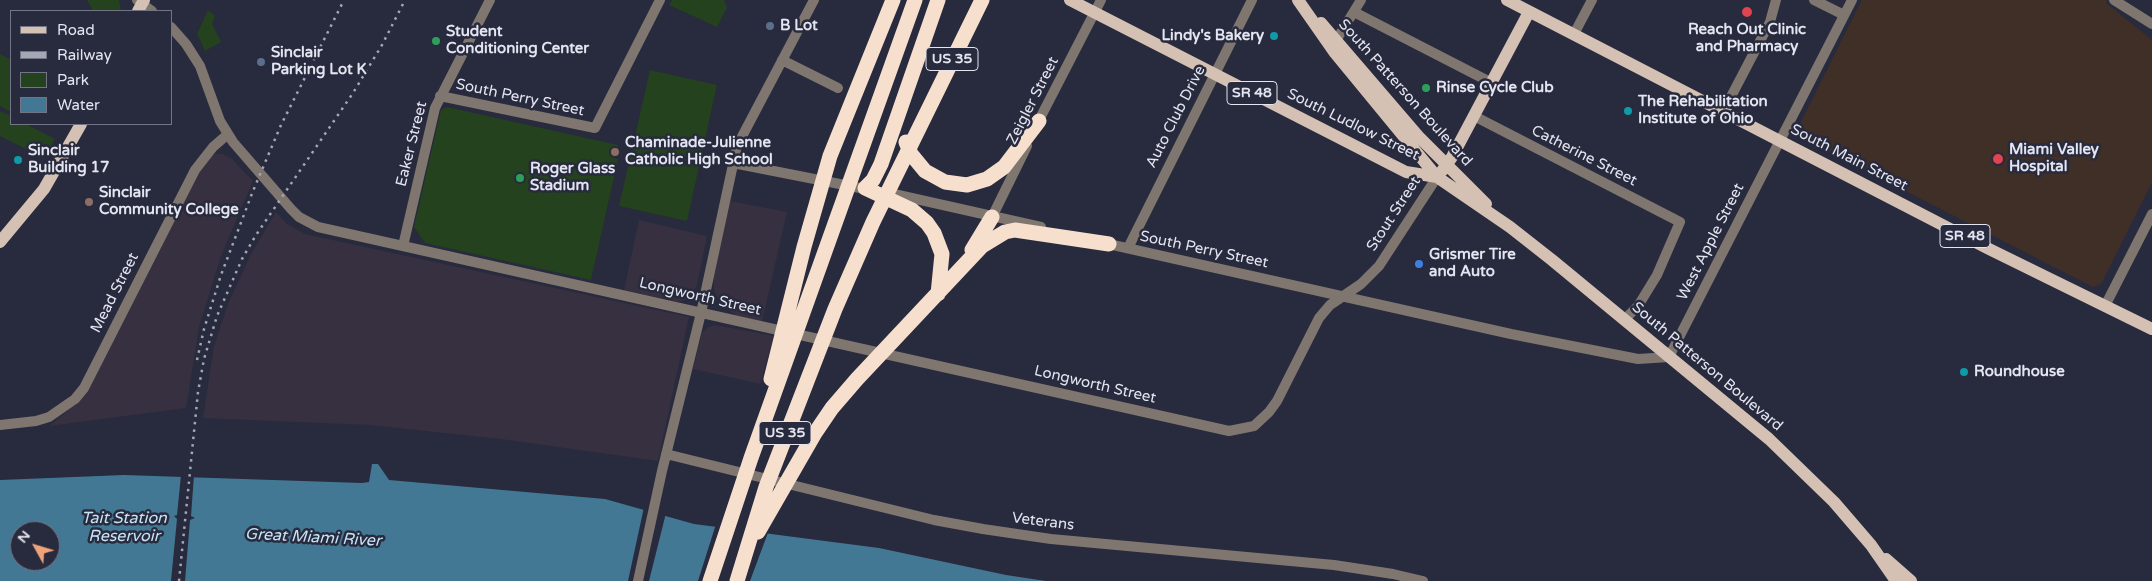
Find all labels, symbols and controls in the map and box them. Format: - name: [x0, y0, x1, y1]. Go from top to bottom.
- marker: Reach Out Clinic and Pharmacy: [1740, 5, 1754, 19]
- legend: [10, 10, 172, 125]
- street label: South Patterson Boulevard: [1334, 16, 1476, 170]
- place label: B Lot: [780, 17, 818, 35]
- marker: B Lot: [764, 20, 776, 32]
- text: Road: [57, 21, 95, 39]
- place label: Reach Out Clinic and Pharmacy: [1688, 21, 1806, 56]
- place label: Student Conditioning Center: [446, 23, 589, 58]
- place label: Lindy's Bakery: [1161, 27, 1264, 45]
- marker: Lindy's Bakery: [1268, 30, 1280, 42]
- marker: Student Conditioning Center: [430, 35, 442, 47]
- place label: Sinclair Parking Lot K: [271, 44, 367, 79]
- text: Railway: [57, 46, 112, 64]
- road number: US 35: [926, 48, 978, 70]
- street label: Zeigler Street: [1003, 54, 1063, 148]
- marker: Sinclair Parking Lot K: [255, 56, 267, 68]
- street label: Auto Club Drive: [1142, 63, 1210, 171]
- text: Park: [57, 71, 89, 89]
- street label: South Perry Street: [454, 76, 586, 120]
- place label: Rinse Cycle Club: [1436, 79, 1554, 97]
- road number: SR 48: [1227, 82, 1277, 105]
- marker: Rinse Cycle Club: [1420, 82, 1432, 94]
- street label: South Ludlow Street: [1284, 85, 1422, 165]
- place label: The Rehabilitation Institute of Ohio: [1638, 93, 1768, 128]
- text: Water: [57, 96, 100, 114]
- street label: Eaker Street: [393, 100, 431, 188]
- marker: The Rehabilitation Institute of Ohio: [1622, 105, 1634, 117]
- street label: South Main Street: [1788, 121, 1910, 195]
- street label: Catherine Street: [1528, 122, 1640, 190]
- place label: Chaminade-Julienne Catholic High School: [625, 134, 773, 169]
- place label: Miami Valley Hospital: [2009, 141, 2099, 176]
- place label: Sinclair Building 17: [28, 142, 109, 177]
- marker: Chaminade-Julienne Catholic High School: [609, 146, 621, 158]
- marker: Miami Valley Hospital: [1991, 152, 2005, 166]
- marker: Sinclair Building 17: [12, 154, 24, 166]
- place label: Roger Glass Stadium: [530, 160, 615, 195]
- marker: Roger Glass Stadium: [514, 172, 526, 184]
- street label: Stout Street: [1363, 173, 1425, 255]
- street label: West Apple Street: [1674, 181, 1748, 303]
- place label: Sinclair Community College: [99, 184, 239, 219]
- marker: Sinclair Community College: [83, 196, 95, 208]
- road number: SR 48: [1940, 225, 1990, 248]
- street label: South Perry Street: [1138, 228, 1270, 272]
- place label: Grismer Tire and Auto: [1429, 246, 1516, 281]
- street label: Mead Street: [87, 250, 143, 336]
- marker: Grismer Tire and Auto: [1413, 258, 1425, 270]
- street label: Longworth Street: [637, 274, 763, 320]
- street label: South Patterson Boulevard: [1628, 299, 1786, 435]
- street label: Longworth Street: [1032, 362, 1158, 408]
- place label: Roundhouse: [1974, 363, 2065, 381]
- marker: Roundhouse: [1958, 366, 1970, 378]
- road number: US 35: [759, 422, 811, 444]
- water label: Tait Station Reservoir: [81, 509, 167, 547]
- street label: Veterans: [1011, 509, 1075, 535]
- north arrow: [10, 521, 60, 571]
- water label: Great Miami River: [245, 525, 381, 551]
- text: N: [14, 527, 34, 547]

